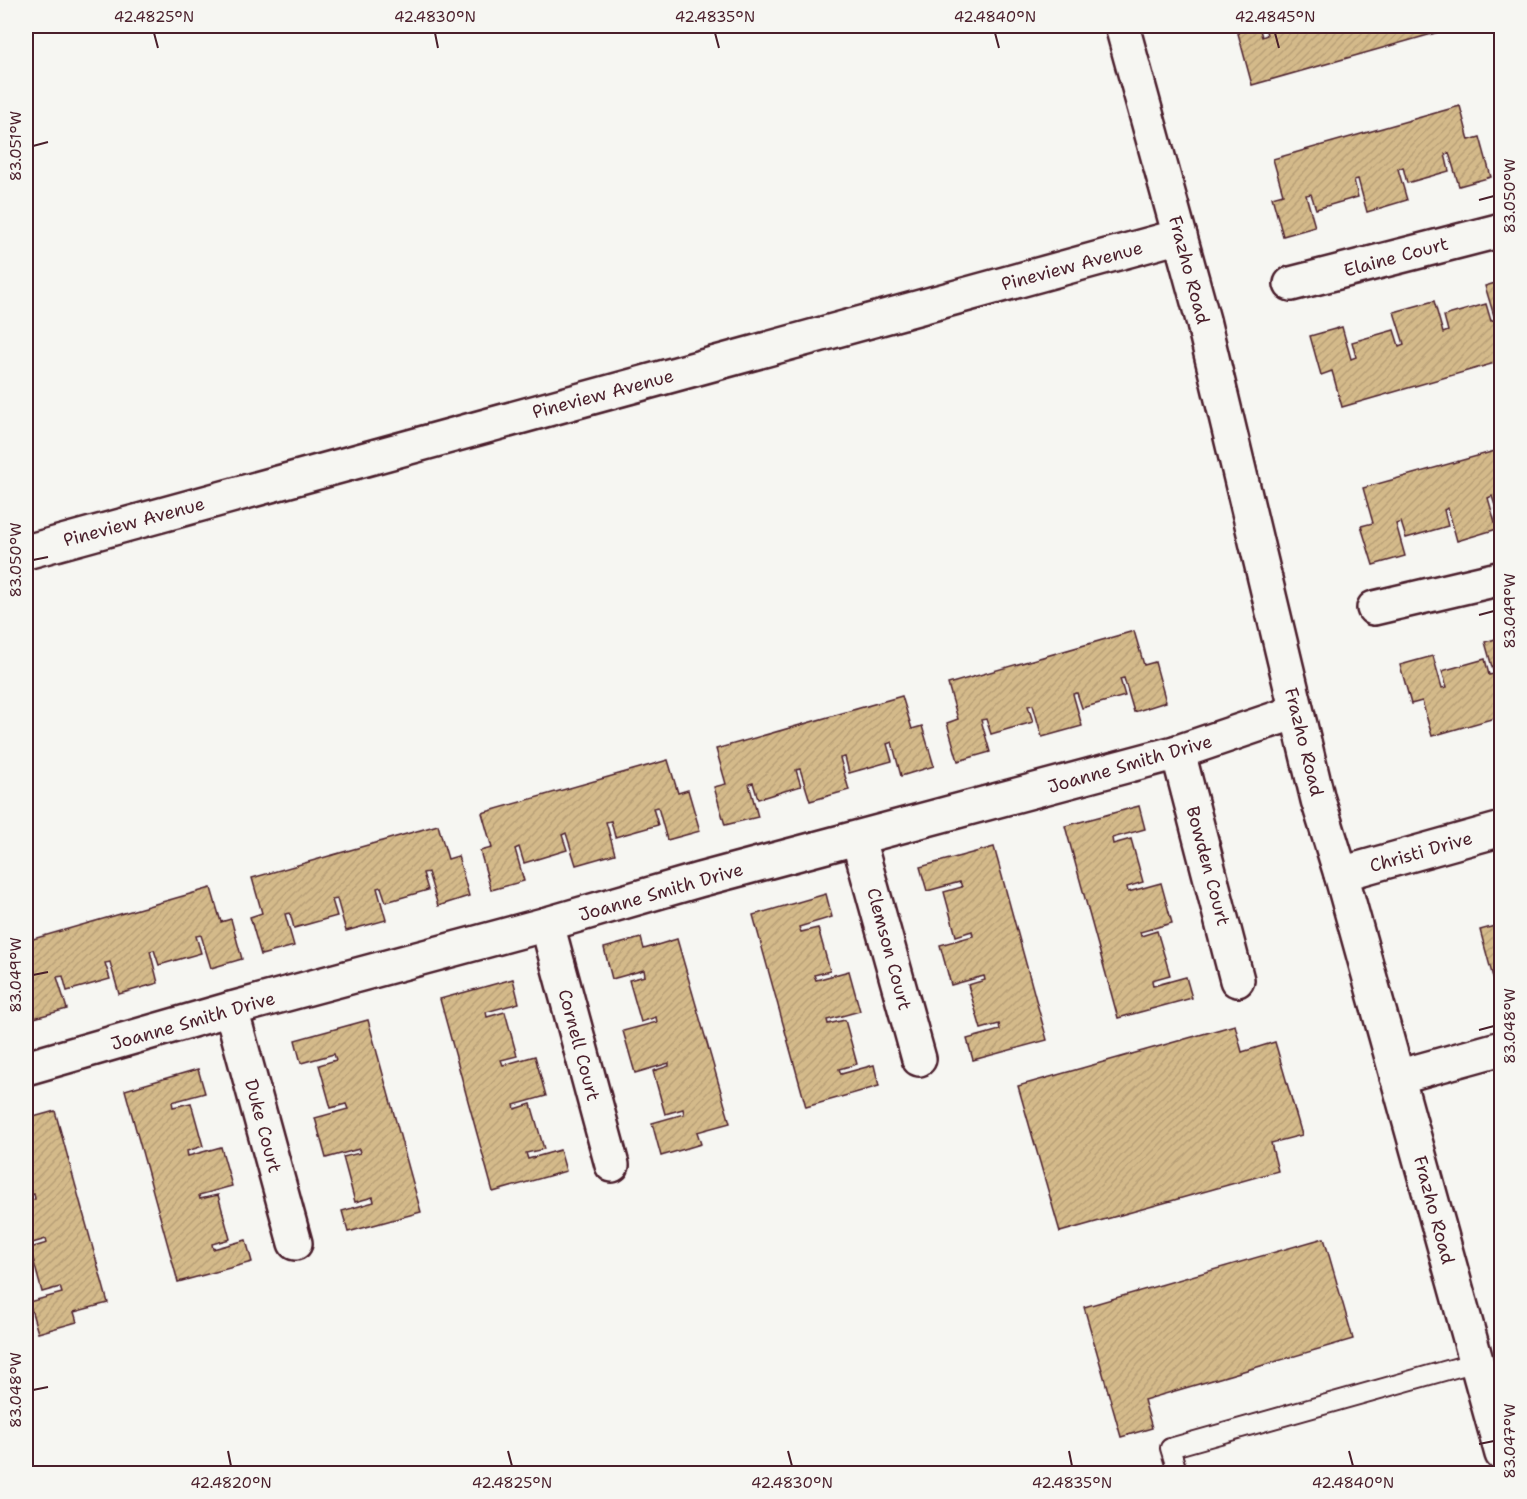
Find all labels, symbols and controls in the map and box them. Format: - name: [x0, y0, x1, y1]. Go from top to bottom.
- text: 42.4825°N: [114, 7, 194, 27]
- text: 42.4830°N: [394, 7, 476, 27]
- text: 42.4835°N: [675, 7, 755, 27]
- text: 42.4840°N: [954, 7, 1036, 27]
- text: 42.4845°N: [1235, 7, 1315, 27]
- text: 83.051°W: [6, 111, 26, 181]
- text: 83.050°W: [1500, 158, 1520, 234]
- street label: Frazho Road: [1163, 213, 1215, 327]
- street label: Elaine Court: [1341, 232, 1451, 282]
- street label: Pineview Avenue: [999, 236, 1145, 296]
- street label: Pineview Avenue: [530, 364, 676, 424]
- street label: Pineview Avenue: [61, 492, 207, 552]
- text: 83.050°W: [6, 522, 26, 598]
- text: 83.049°W: [1500, 573, 1520, 649]
- street label: Frazho Road: [1279, 685, 1329, 799]
- street label: Joanne Smith Drive: [1045, 729, 1215, 799]
- street label: Bowden Court: [1181, 804, 1236, 929]
- street label: Christi Drive: [1367, 826, 1475, 878]
- street label: Joanne Smith Drive: [576, 857, 746, 927]
- street label: Clemson Court: [861, 885, 917, 1013]
- text: 83.049°W: [6, 937, 26, 1013]
- street label: Joanne Smith Drive: [108, 986, 278, 1056]
- street label: Cornell Court: [553, 986, 605, 1104]
- text: 83.048°W: [1500, 988, 1520, 1064]
- street label: Duke Court: [239, 1077, 287, 1176]
- street label: Frazho Road: [1408, 1153, 1460, 1267]
- text: 83.048°W: [6, 1352, 26, 1428]
- text: 83.047°W: [1500, 1403, 1520, 1479]
- text: 42.4820°N: [190, 1473, 272, 1493]
- text: 42.4825°N: [472, 1473, 552, 1493]
- text: 42.4830°N: [751, 1473, 833, 1493]
- text: 42.4835°N: [1032, 1473, 1112, 1493]
- text: 42.4840°N: [1312, 1473, 1394, 1493]

